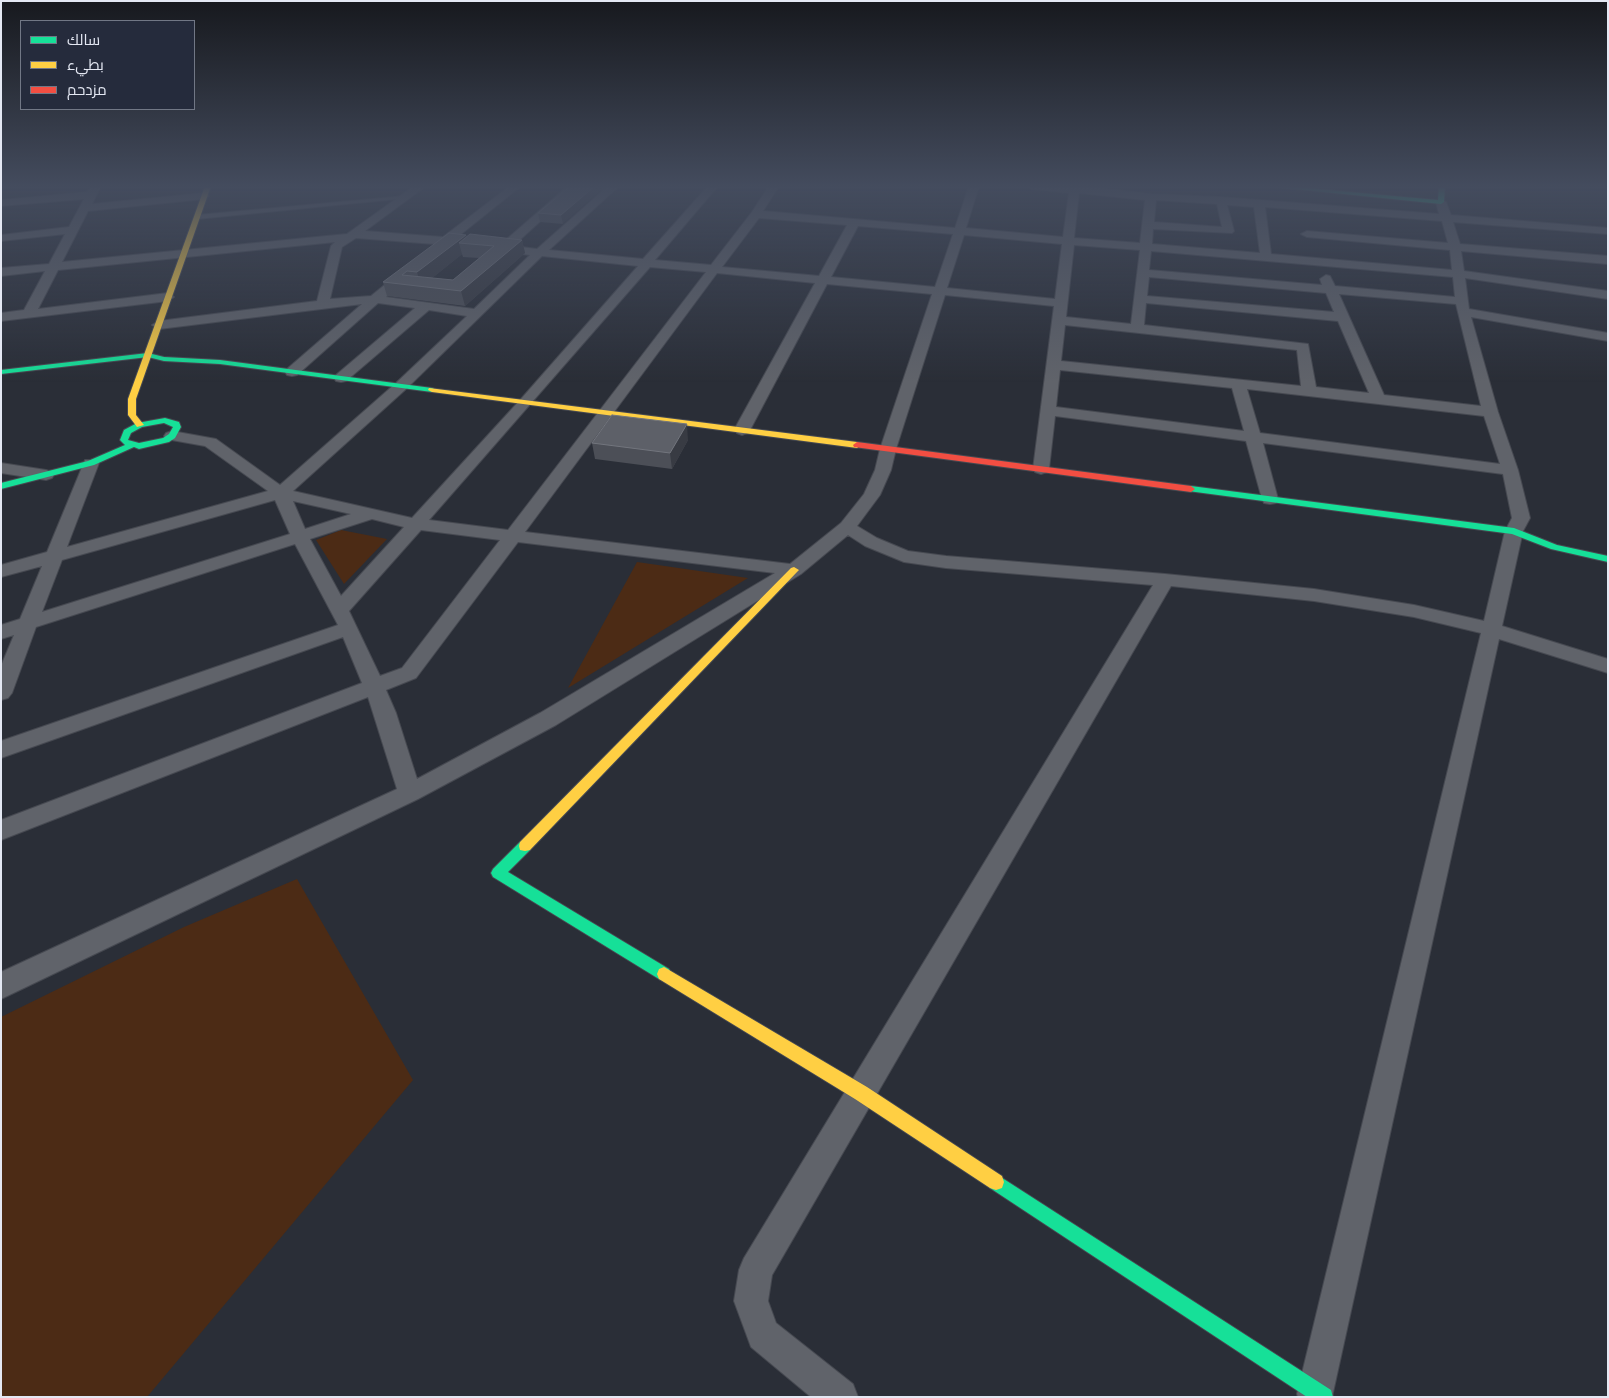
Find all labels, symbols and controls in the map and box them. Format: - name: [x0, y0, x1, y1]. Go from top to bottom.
- legend: [20, 20, 195, 110]
- text: سالك: [67, 31, 100, 49]
- text: بطيء: [67, 56, 104, 74]
- text: مزدحم: [67, 81, 107, 99]

